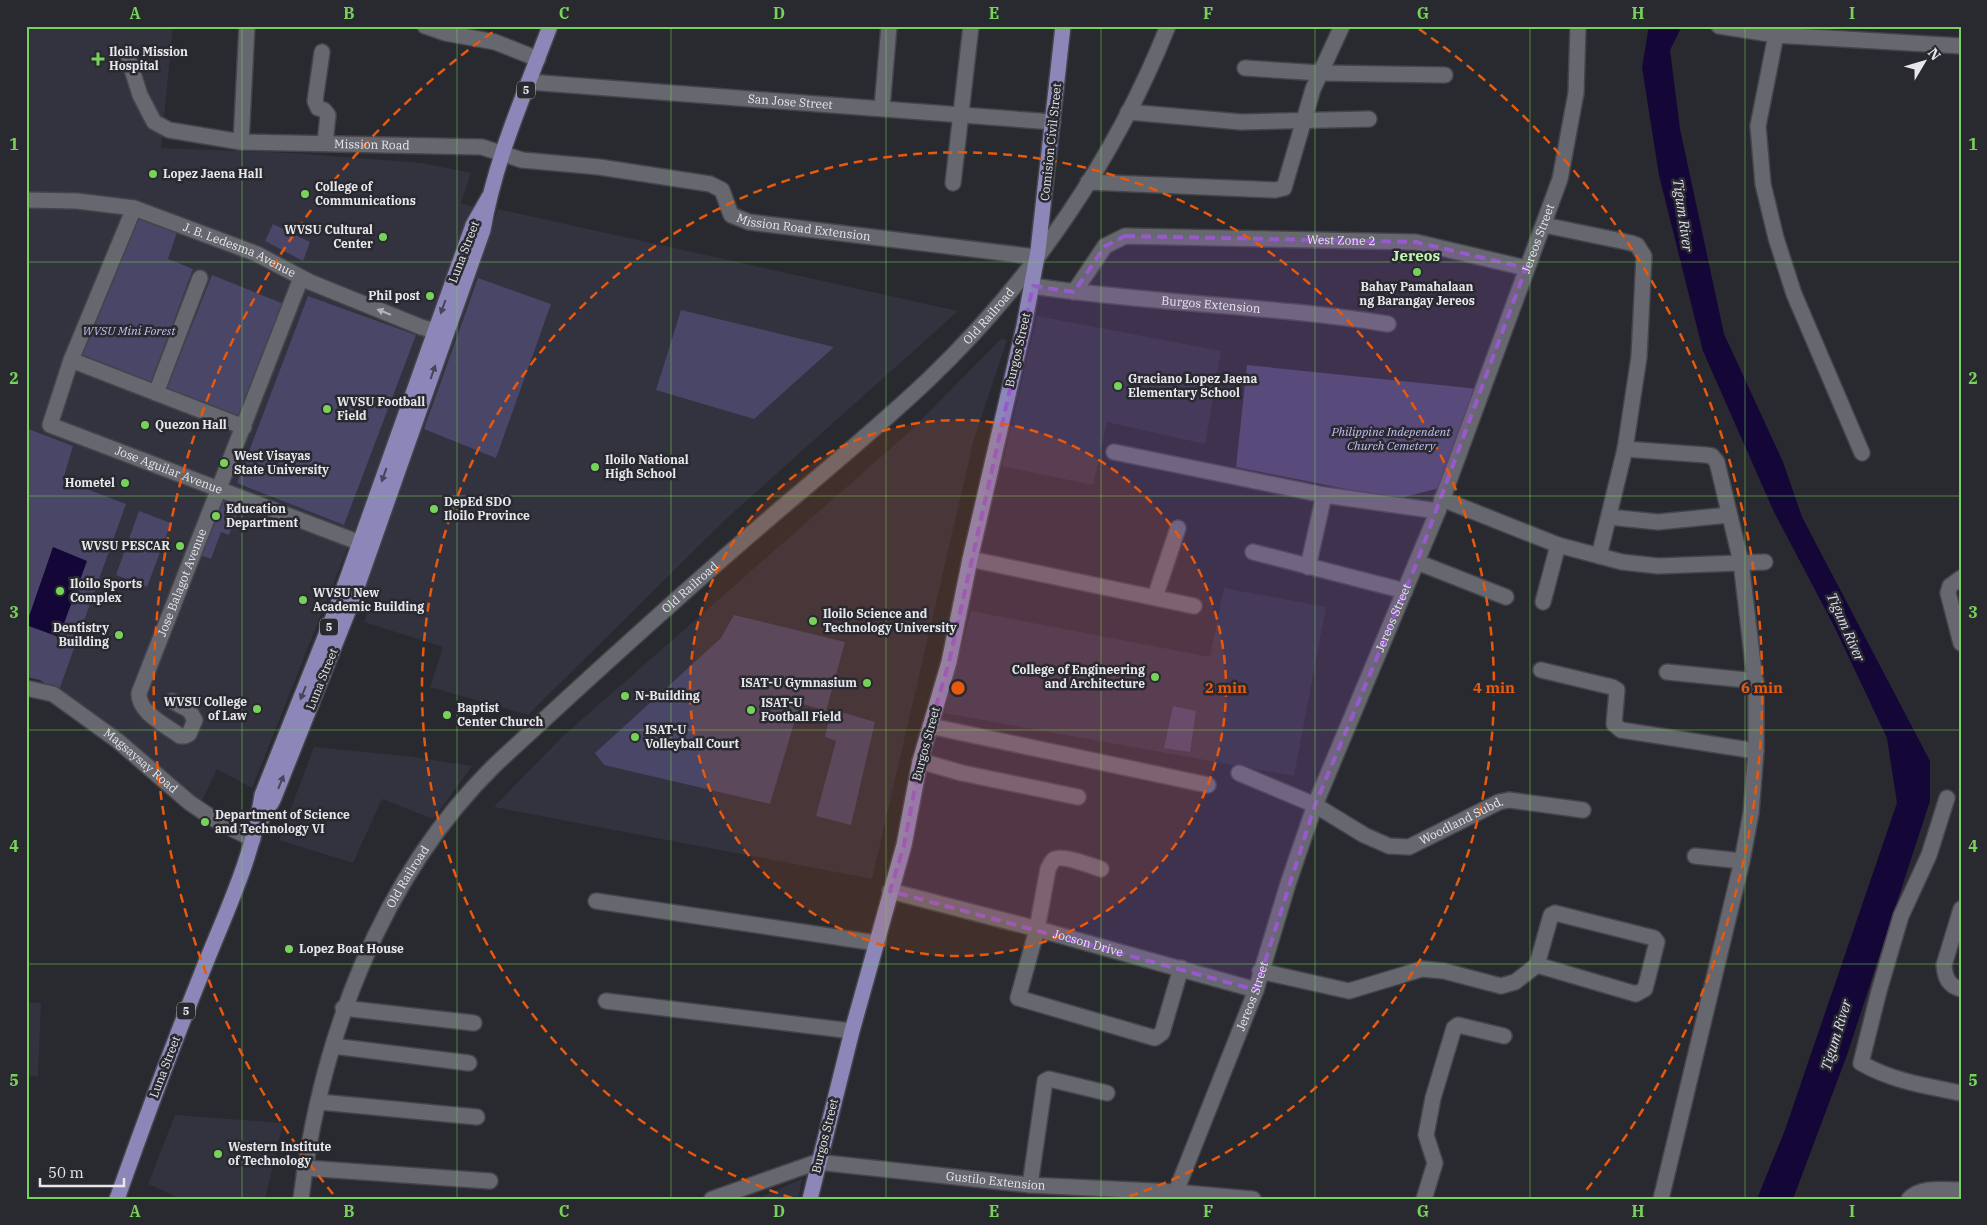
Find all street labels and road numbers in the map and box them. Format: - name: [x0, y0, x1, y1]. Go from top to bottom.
- road number: 5: [517, 82, 535, 98]
- street label: Comision Civil Street: [1037, 82, 1064, 202]
- street label: San Jose Street: [747, 91, 833, 112]
- street label: Mission Road: [334, 136, 410, 152]
- street label: Jereos Street: [1518, 202, 1557, 275]
- street label: Mission Road Extension: [735, 210, 872, 244]
- street label: J. B. Ledesma Avenue: [181, 219, 298, 280]
- street label: Luna Street: [445, 219, 482, 285]
- street label: West Zone 2: [1307, 232, 1376, 248]
- street label: Old Railroad: [960, 285, 1017, 347]
- street label: Burgos Extension: [1161, 293, 1262, 316]
- street label: Burgos Street: [1002, 311, 1033, 389]
- street label: Jose Aguilar Avenue: [113, 442, 225, 497]
- street label: Jose Balagot Avenue: [154, 526, 209, 638]
- street label: Old Railroad: [658, 558, 721, 616]
- street label: Jereos Street: [1372, 581, 1414, 654]
- road number: 5: [320, 618, 338, 636]
- street label: Luna Street: [302, 646, 341, 712]
- street label: Burgos Street: [908, 705, 943, 783]
- street label: Magsaysay Road: [101, 725, 181, 796]
- street label: Woodland Subd.: [1417, 793, 1505, 848]
- street label: Old Railroad: [383, 842, 432, 910]
- street label: Jocson Drive: [1052, 926, 1125, 960]
- street label: Jereos Street: [1233, 959, 1271, 1033]
- road number: 5: [177, 1002, 195, 1019]
- street label: Luna Street: [146, 1034, 183, 1100]
- street label: Burgos Street: [808, 1097, 841, 1175]
- street label: Gustilo Extension: [945, 1168, 1046, 1193]

